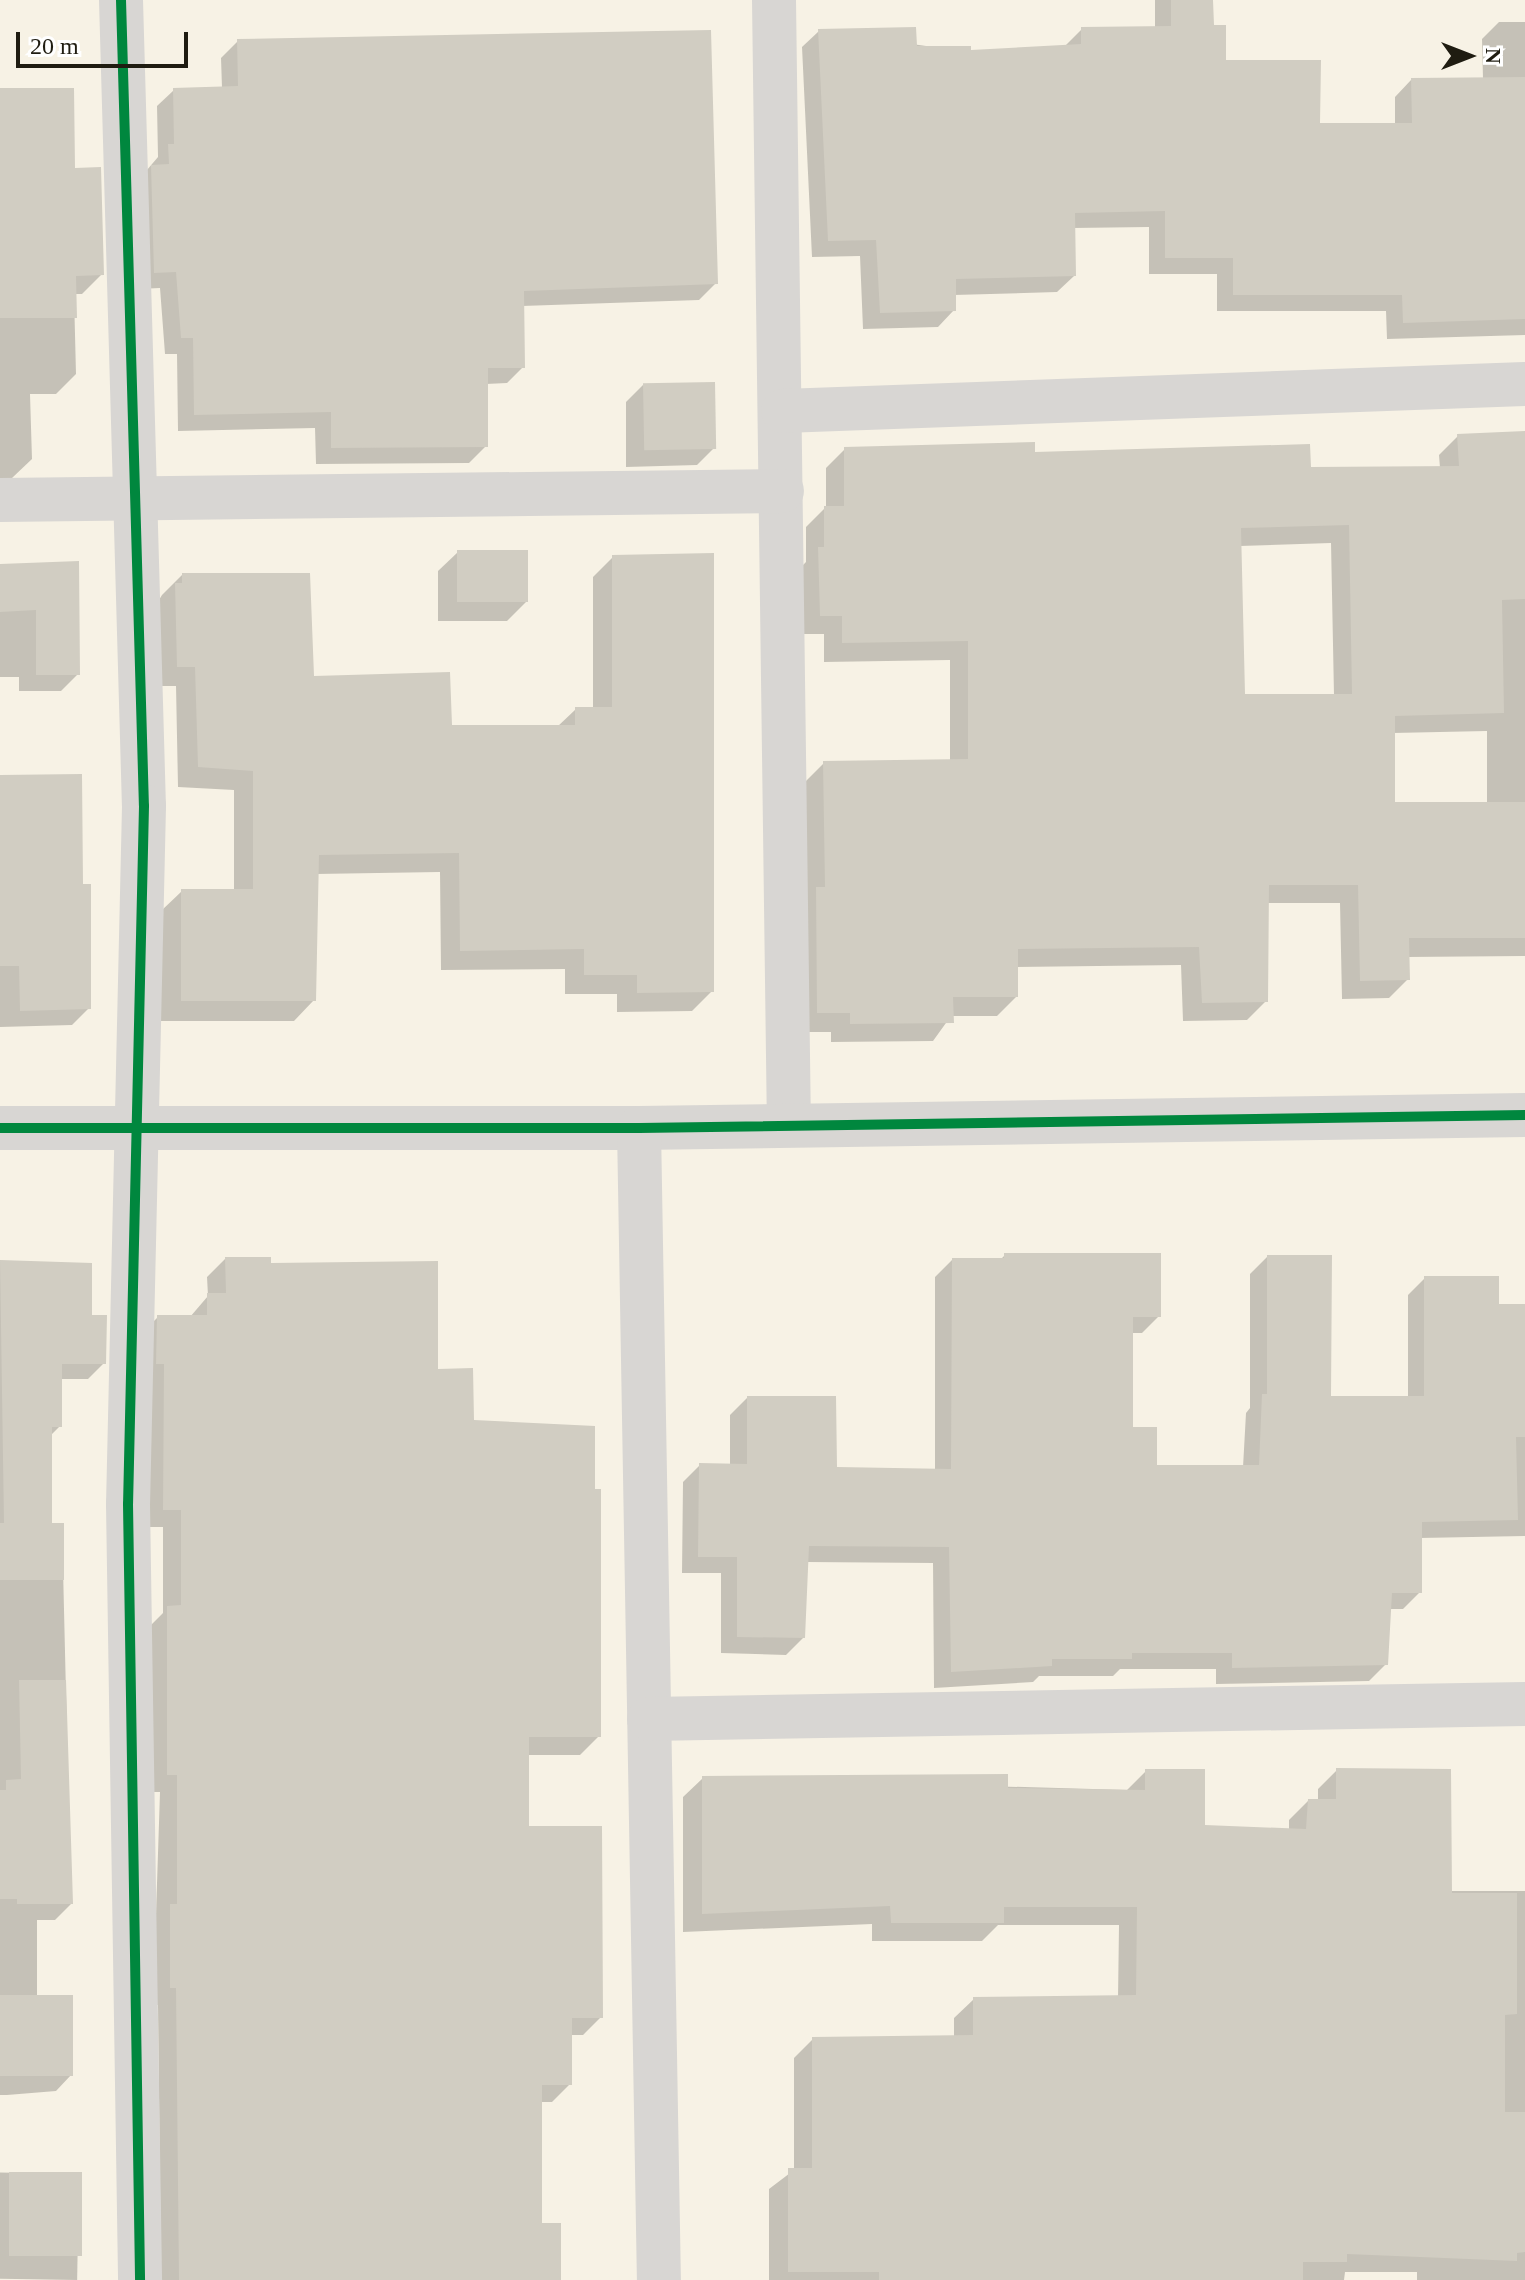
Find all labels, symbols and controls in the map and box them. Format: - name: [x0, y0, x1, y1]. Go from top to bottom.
- scale bar: [20, 16, 192, 66]
- north arrow: [1429, 16, 1509, 96]
- text: 20 m: [30, 33, 79, 59]
- text: N: [1481, 48, 1506, 64]

